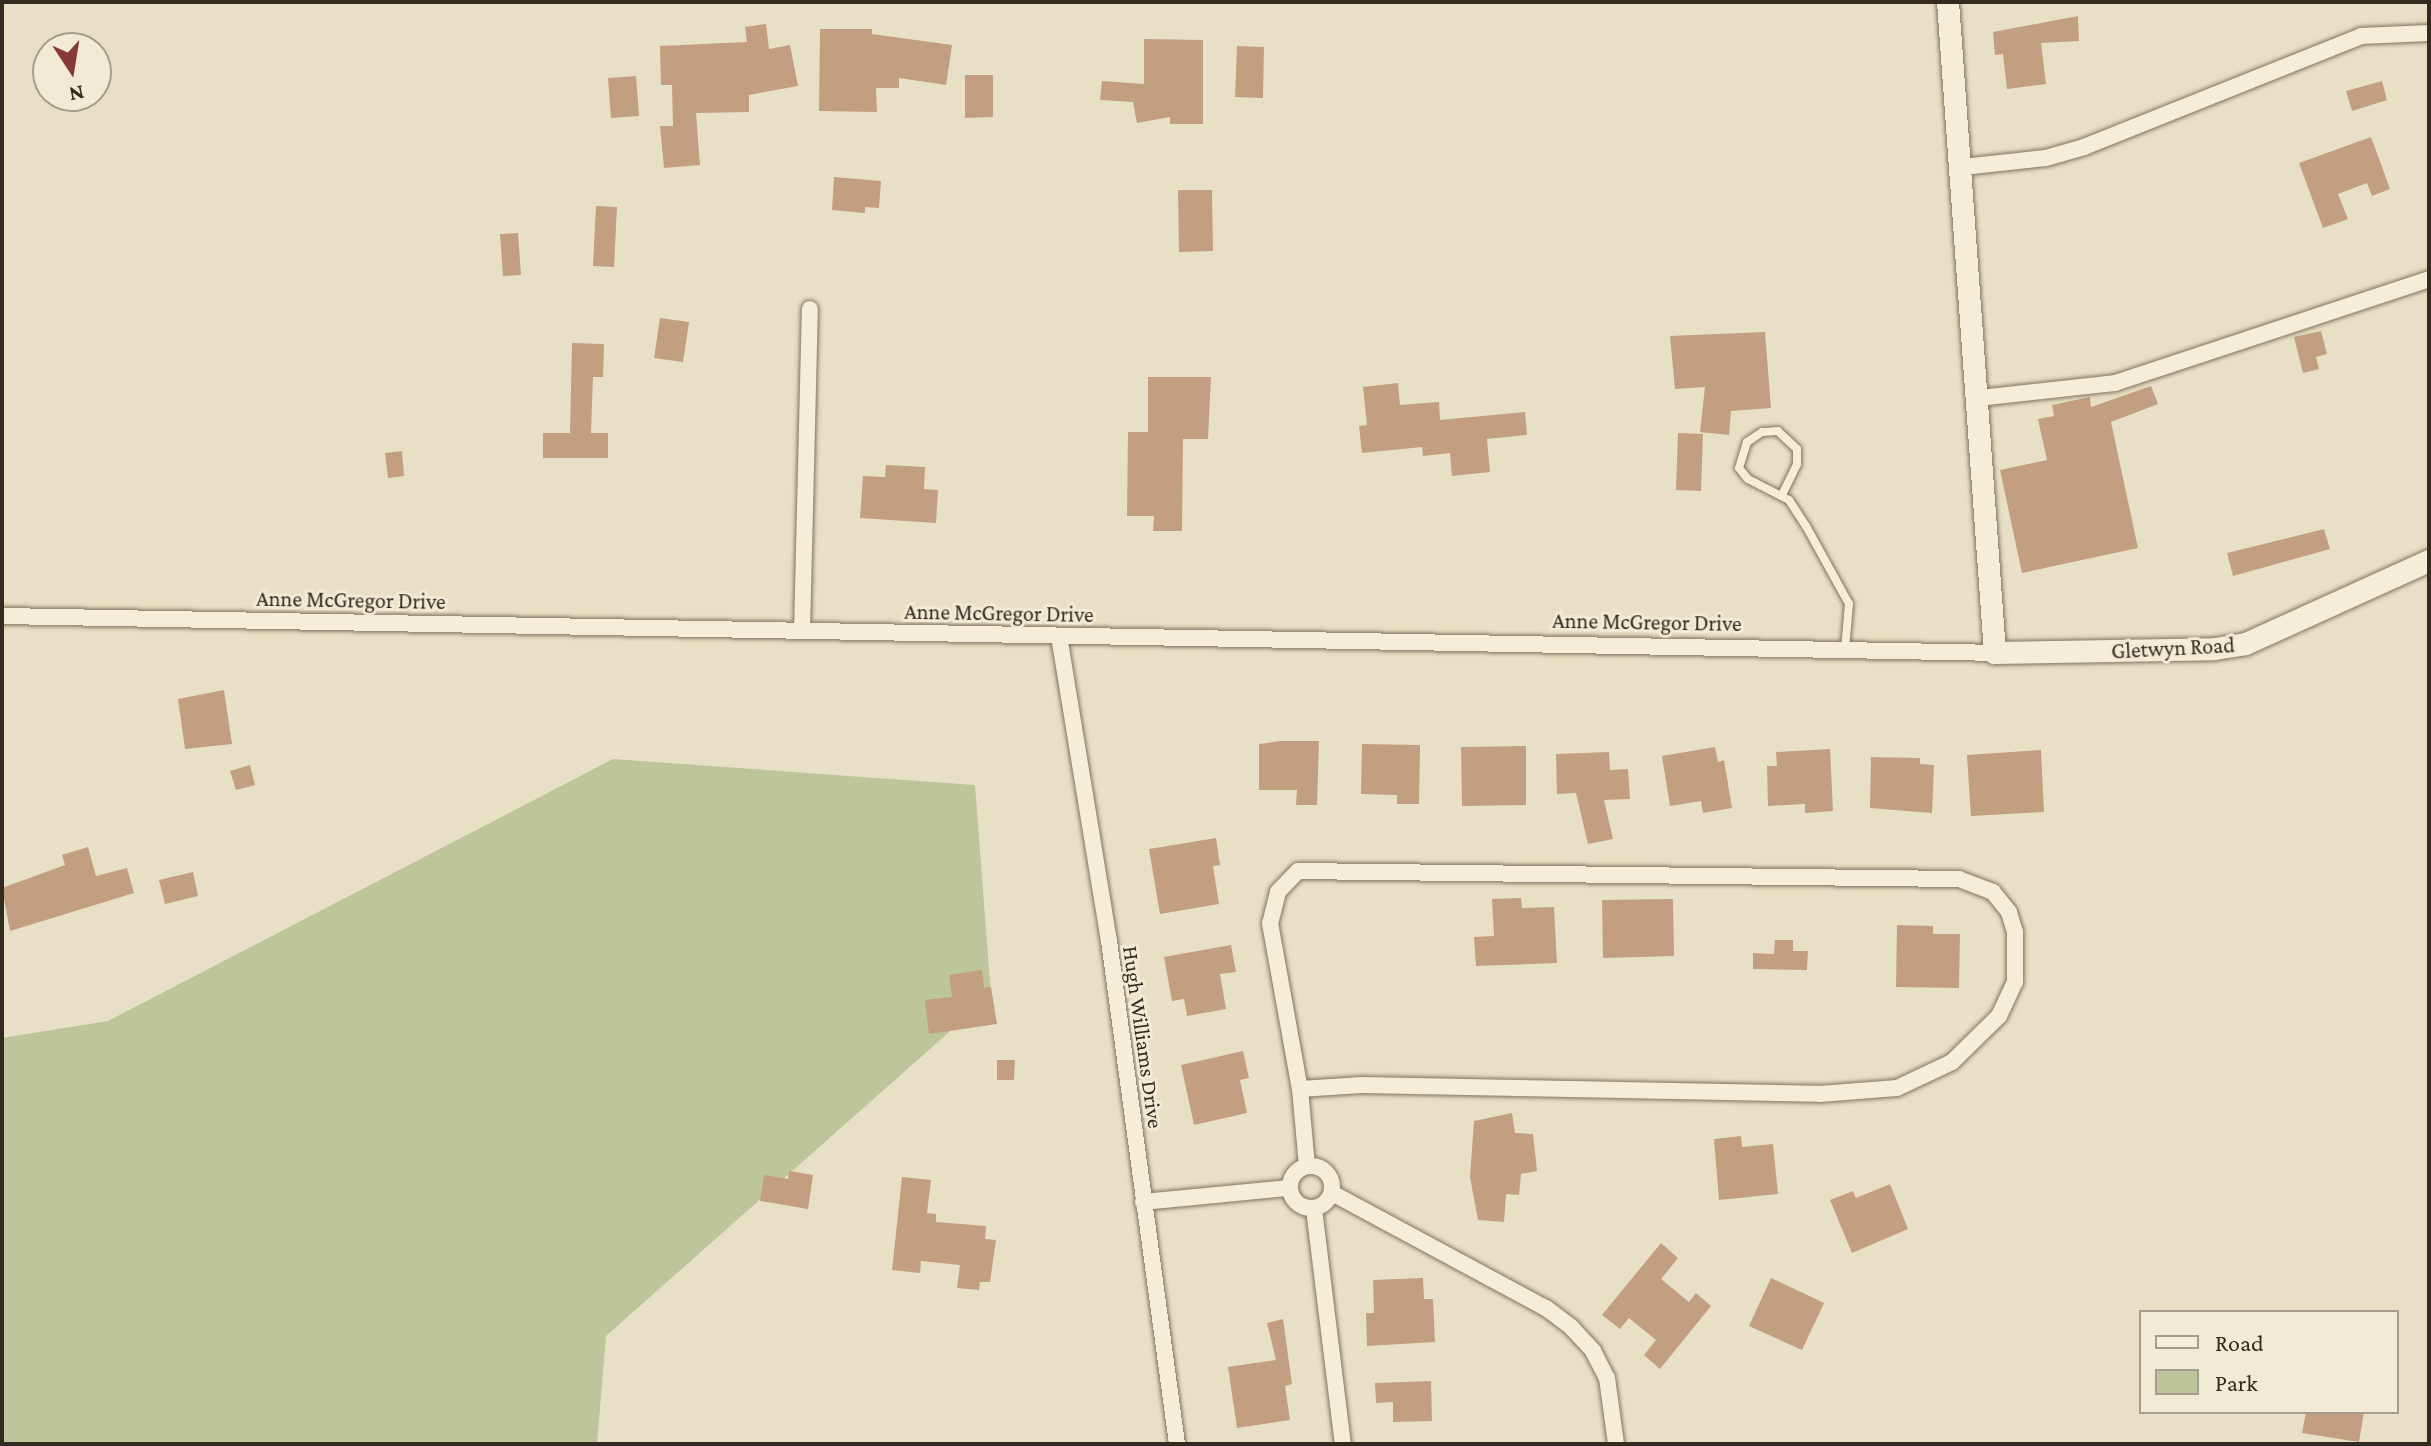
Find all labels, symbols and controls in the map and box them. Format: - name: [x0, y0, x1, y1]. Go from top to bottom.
- north arrow: [32, 32, 112, 112]
- text: N: [67, 80, 87, 108]
- street label: Anne McGregor Drive: [256, 585, 446, 615]
- street label: Anne McGregor Drive: [904, 598, 1094, 628]
- street label: Anne McGregor Drive: [1552, 607, 1742, 637]
- street label: Gletwyn Road: [2111, 632, 2235, 664]
- street label: Hugh Williams Drive: [1117, 944, 1169, 1130]
- legend: [2139, 1310, 2399, 1414]
- text: Road: [2215, 1329, 2264, 1356]
- text: Park: [2215, 1369, 2258, 1396]

